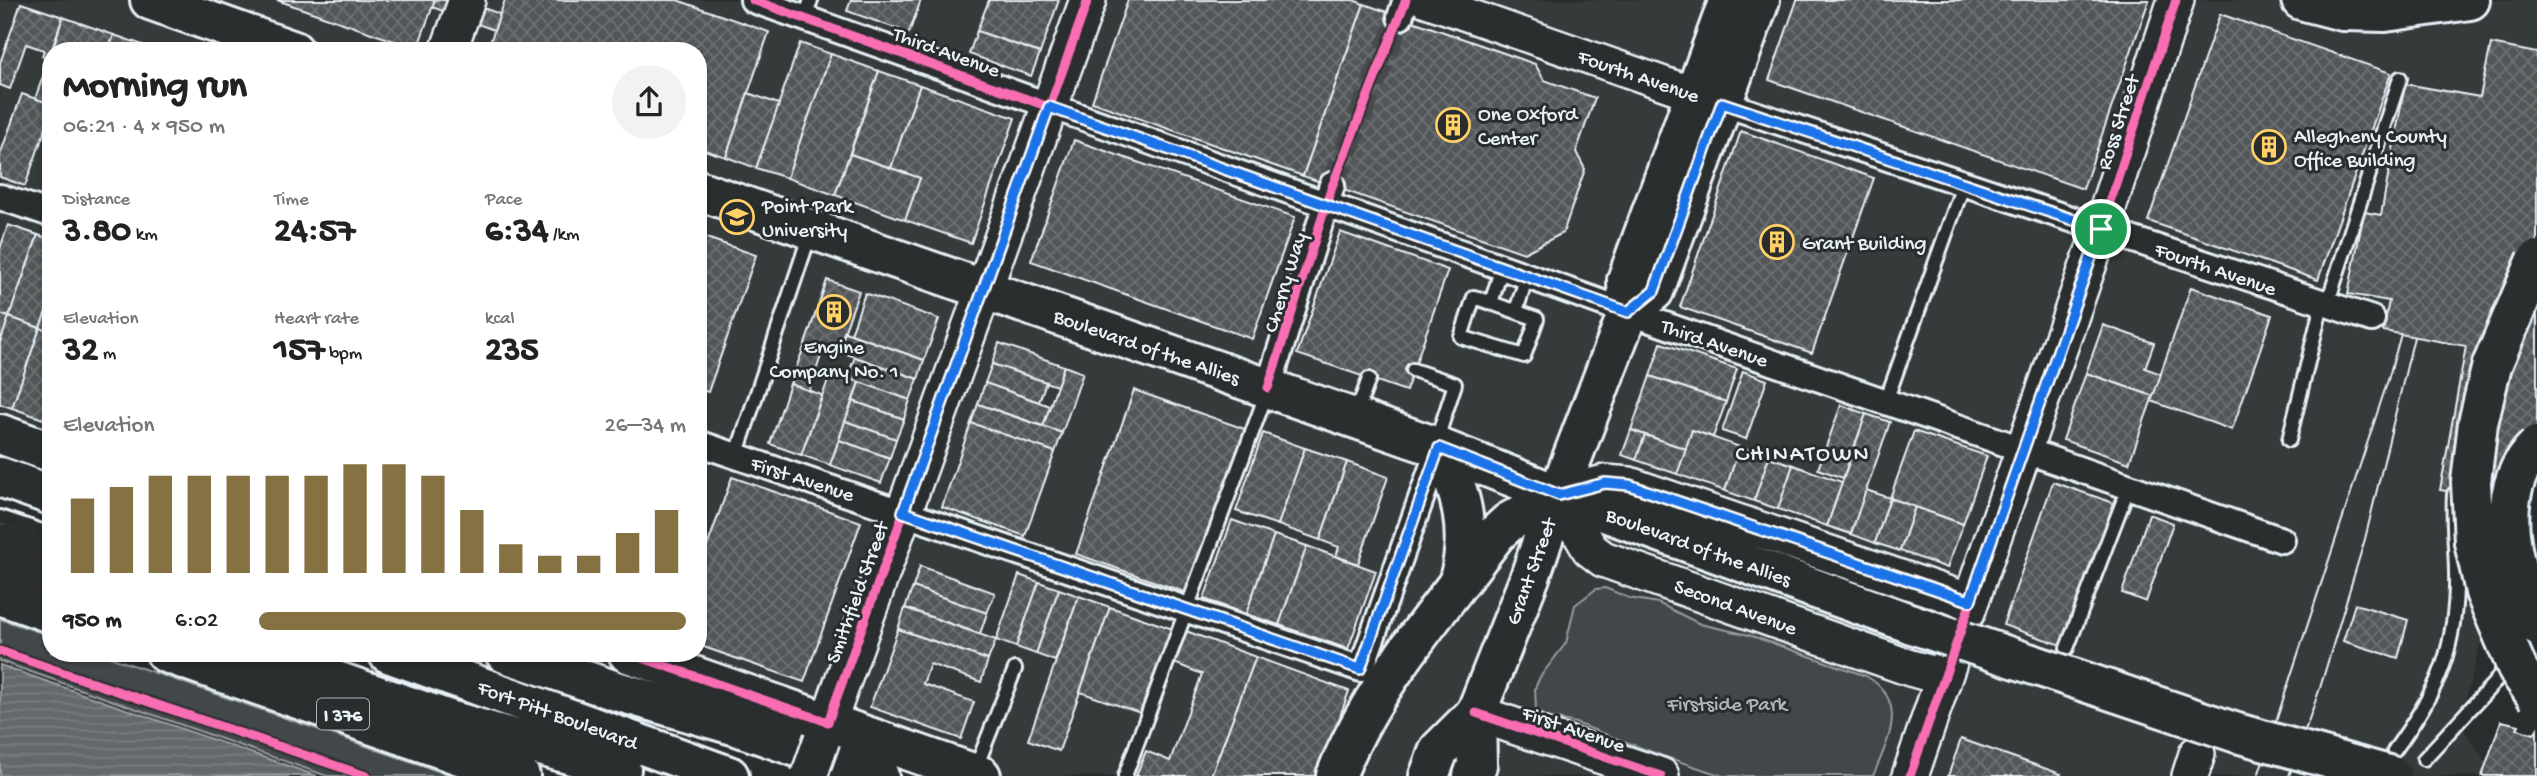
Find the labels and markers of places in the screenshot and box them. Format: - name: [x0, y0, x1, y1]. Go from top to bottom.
- place label: One Oxford Center: [1478, 104, 1579, 153]
- building icon: One Oxford Center: [1434, 106, 1472, 144]
- place label: Allegheny County Office Building: [2294, 126, 2447, 175]
- building icon: Allegheny County Office Building: [2250, 128, 2288, 166]
- place label: Point Park University: [761, 196, 855, 245]
- school or university icon: Point Park University: [718, 198, 756, 236]
- pin: [2071, 199, 2131, 259]
- building icon: Grant Building: [1758, 223, 1796, 261]
- place label: Grant Building: [1802, 233, 1926, 258]
- building icon: Engine Company No. 1: [815, 293, 853, 331]
- place label: Engine Company No. 1: [769, 337, 899, 386]

